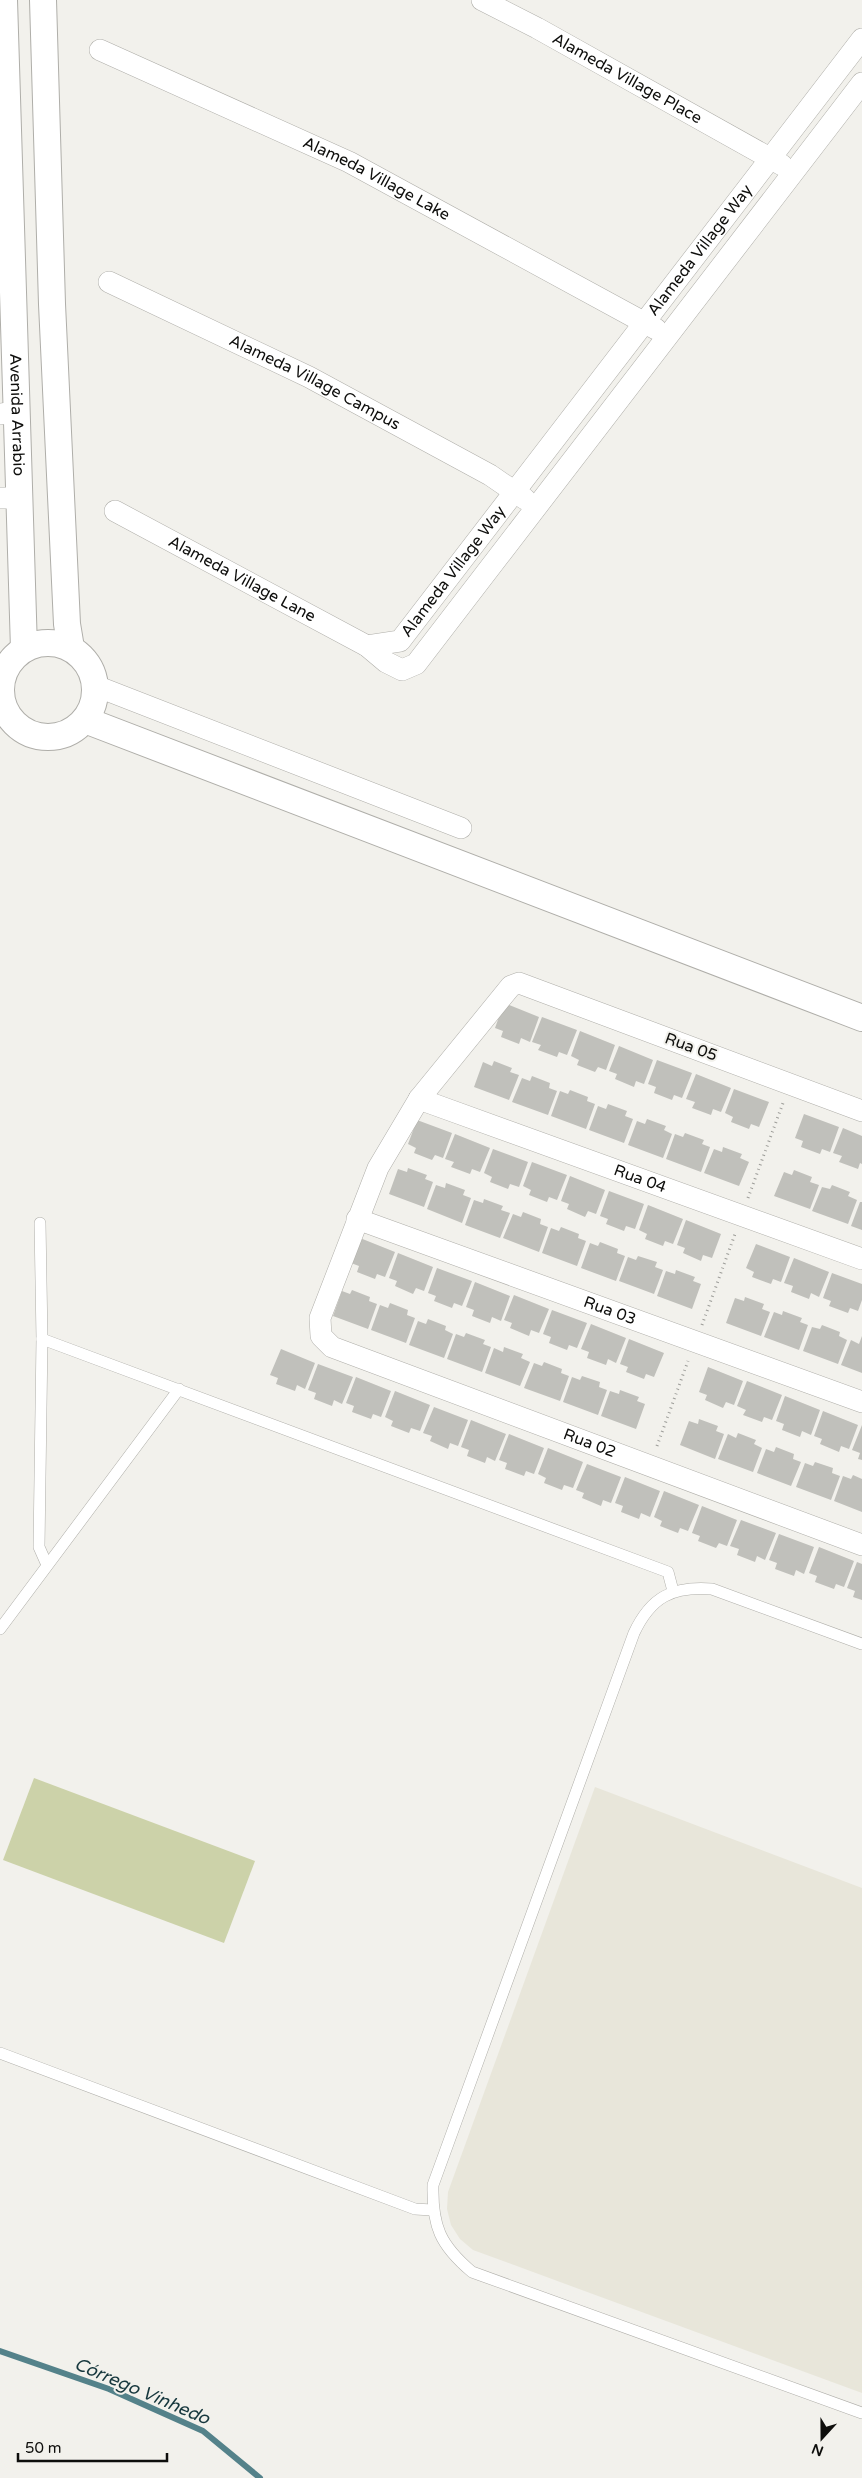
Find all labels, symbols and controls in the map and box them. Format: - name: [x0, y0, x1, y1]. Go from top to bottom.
- street label: Alameda Village Place: [549, 29, 705, 128]
- street label: Alameda Village Lake: [300, 133, 453, 225]
- street label: Alameda Village Way: [643, 180, 757, 320]
- street label: Alameda Village Campus: [226, 331, 404, 435]
- street label: Avenida Arrabio: [5, 353, 29, 476]
- street label: Alameda Village Way: [397, 502, 510, 641]
- street label: Alameda Village Lane: [165, 531, 319, 627]
- street label: Rua 05: [662, 1028, 720, 1066]
- street label: Rua 04: [611, 1160, 669, 1197]
- street label: Rua 03: [581, 1292, 639, 1329]
- street label: Rua 02: [561, 1424, 619, 1462]
- water label: Córrego Vinhedo: [71, 2353, 214, 2430]
- north arrow: [797, 2413, 847, 2463]
- scale bar: [18, 2430, 166, 2462]
- text: 50 m: [25, 2439, 62, 2457]
- text: N: [809, 2440, 826, 2460]

